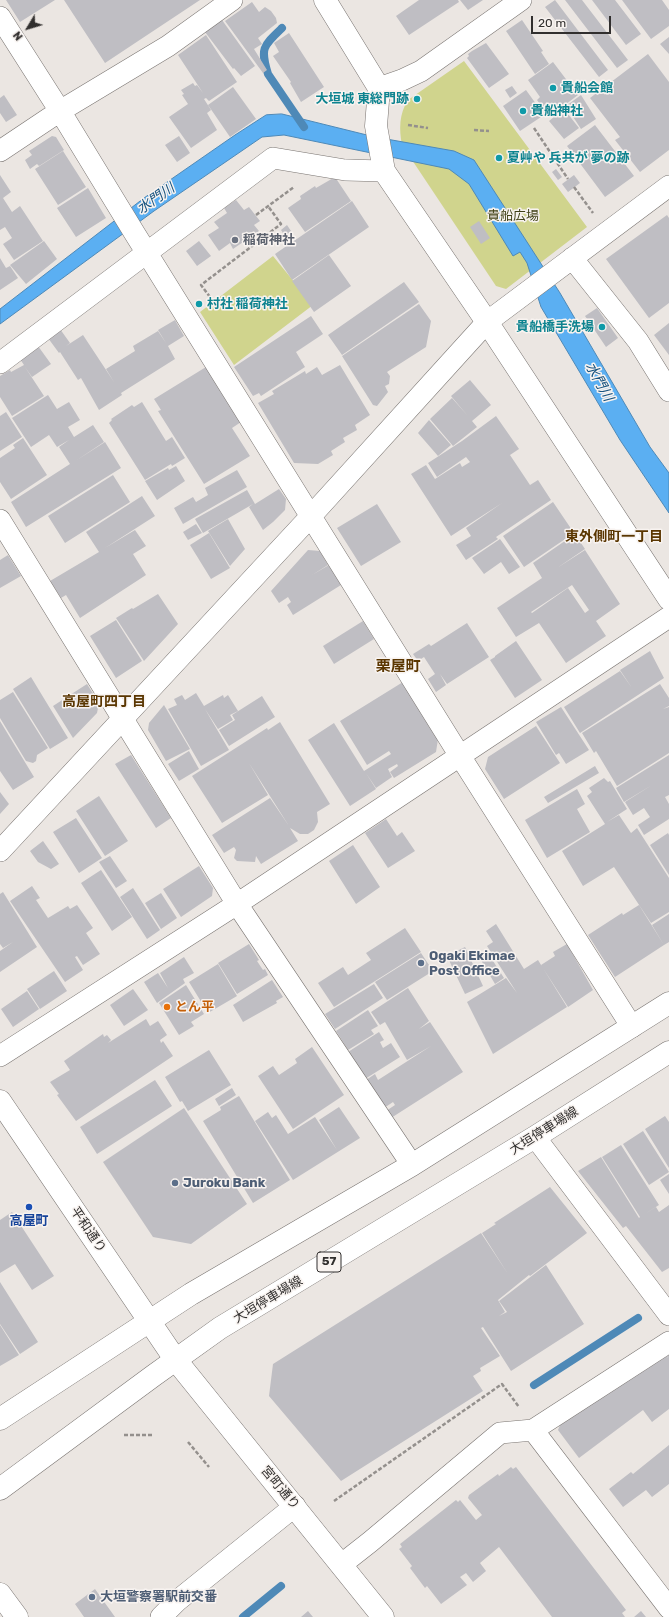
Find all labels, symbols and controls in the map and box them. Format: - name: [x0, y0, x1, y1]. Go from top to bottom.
- north arrow: [8, 8, 48, 48]
- scale bar: [533, 8, 613, 34]
- text: 20 m: [538, 16, 566, 30]
- text: N: [11, 29, 26, 43]
- place label: 貴船会館: [561, 80, 613, 96]
- marker: 貴船会館: [548, 83, 558, 93]
- place label: 大垣城 東総門跡: [315, 91, 409, 107]
- marker: 大垣城 東総門跡: [412, 94, 422, 104]
- place label: 貴船神社: [531, 103, 583, 119]
- marker: 貴船神社: [518, 106, 528, 116]
- place label: 夏艸や 兵共が 夢の跡: [507, 150, 630, 166]
- marker: 夏艸や 兵共が 夢の跡: [494, 153, 504, 163]
- water label: 水門川: [134, 180, 178, 218]
- park label: 貴船広場: [487, 208, 539, 224]
- place label: 稲荷神社: [243, 232, 295, 248]
- marker: 稲荷神社: [230, 235, 240, 245]
- place label: 村社 稲荷神社: [207, 296, 288, 312]
- marker: 村社 稲荷神社: [194, 299, 204, 309]
- place label: 貴船橋手洗場: [516, 319, 594, 335]
- marker: 貴船橋手洗場: [597, 322, 607, 332]
- water label: 水門川: [581, 360, 617, 404]
- district label: 東外側町一丁目: [565, 529, 663, 545]
- district label: 栗屋町: [376, 658, 420, 676]
- district label: 高屋町四丁目: [62, 694, 146, 710]
- place label: Ogaki Ekimae Post Office: [429, 948, 515, 979]
- marker: Ogaki Ekimae Post Office: [416, 958, 426, 968]
- place label: とん平: [175, 999, 214, 1015]
- marker: とん平: [162, 1002, 172, 1012]
- street label: 大垣停車場線: [507, 1104, 581, 1158]
- place label: Juroku Bank: [183, 1175, 265, 1191]
- marker: Juroku Bank: [170, 1178, 180, 1188]
- marker: 高屋町: [24, 1202, 34, 1212]
- street label: 平和通り: [67, 1204, 109, 1256]
- place label: 高屋町: [10, 1213, 48, 1229]
- road number: 57: [317, 1252, 341, 1272]
- street label: 大垣停車場線: [231, 1273, 305, 1327]
- street label: 宮町通り: [257, 1463, 303, 1513]
- place label: 大垣警察署駅前交番: [100, 1589, 217, 1605]
- marker: 大垣警察署駅前交番: [87, 1592, 97, 1602]

